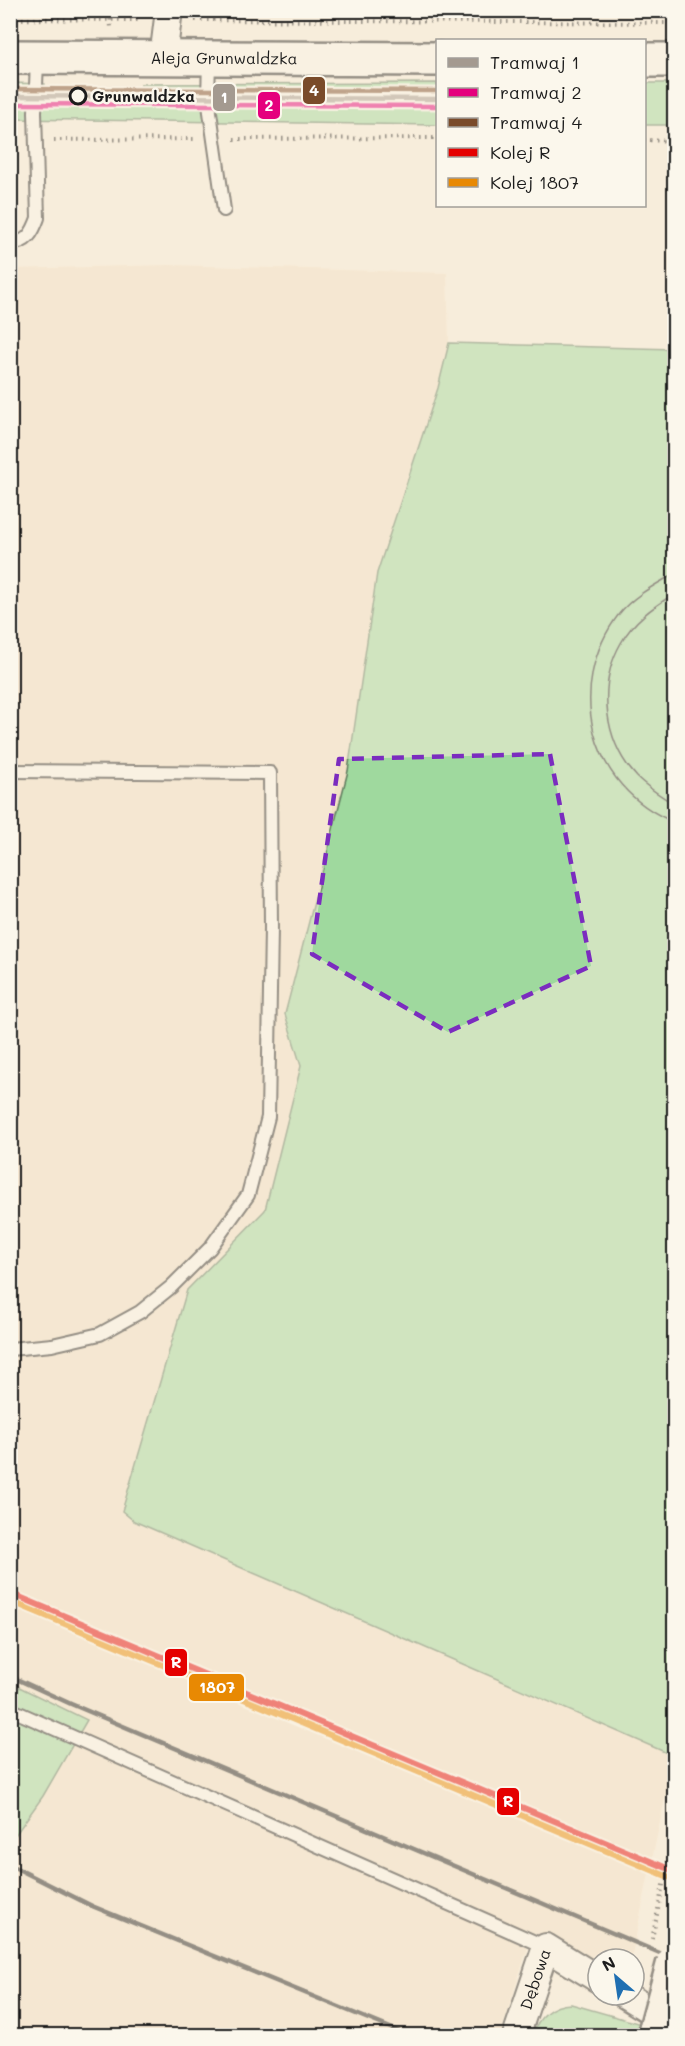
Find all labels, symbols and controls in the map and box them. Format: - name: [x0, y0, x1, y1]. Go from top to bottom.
- legend: [436, 39, 646, 207]
- street label: Aleja Grunwaldzka: [150, 47, 298, 68]
- text: Tramwaj 1: [490, 50, 580, 74]
- line badge: 4: [302, 76, 326, 105]
- text: 4: [309, 79, 319, 100]
- text: Tramwaj 2: [490, 80, 582, 104]
- line badge: 1: [212, 83, 236, 112]
- place label: Grunwaldzka: [92, 85, 195, 106]
- text: 1: [220, 86, 228, 107]
- marker: Grunwaldzka: [69, 87, 87, 105]
- line badge: 2: [257, 91, 281, 120]
- text: 2: [265, 94, 274, 115]
- text: Tramwaj 4: [490, 110, 583, 134]
- text: Kolej R: [490, 140, 551, 164]
- text: Kolej 1807: [490, 170, 579, 194]
- line badge: R: [164, 1648, 188, 1677]
- text: R: [170, 1651, 182, 1672]
- line badge: 1807: [188, 1673, 245, 1702]
- text: 1807: [199, 1676, 235, 1697]
- line badge: R: [496, 1787, 520, 1816]
- text: R: [502, 1790, 514, 1811]
- street label: Dębowa: [515, 1946, 555, 2012]
- north arrow: [586, 1947, 646, 2007]
- text: N: [598, 1951, 619, 1976]

